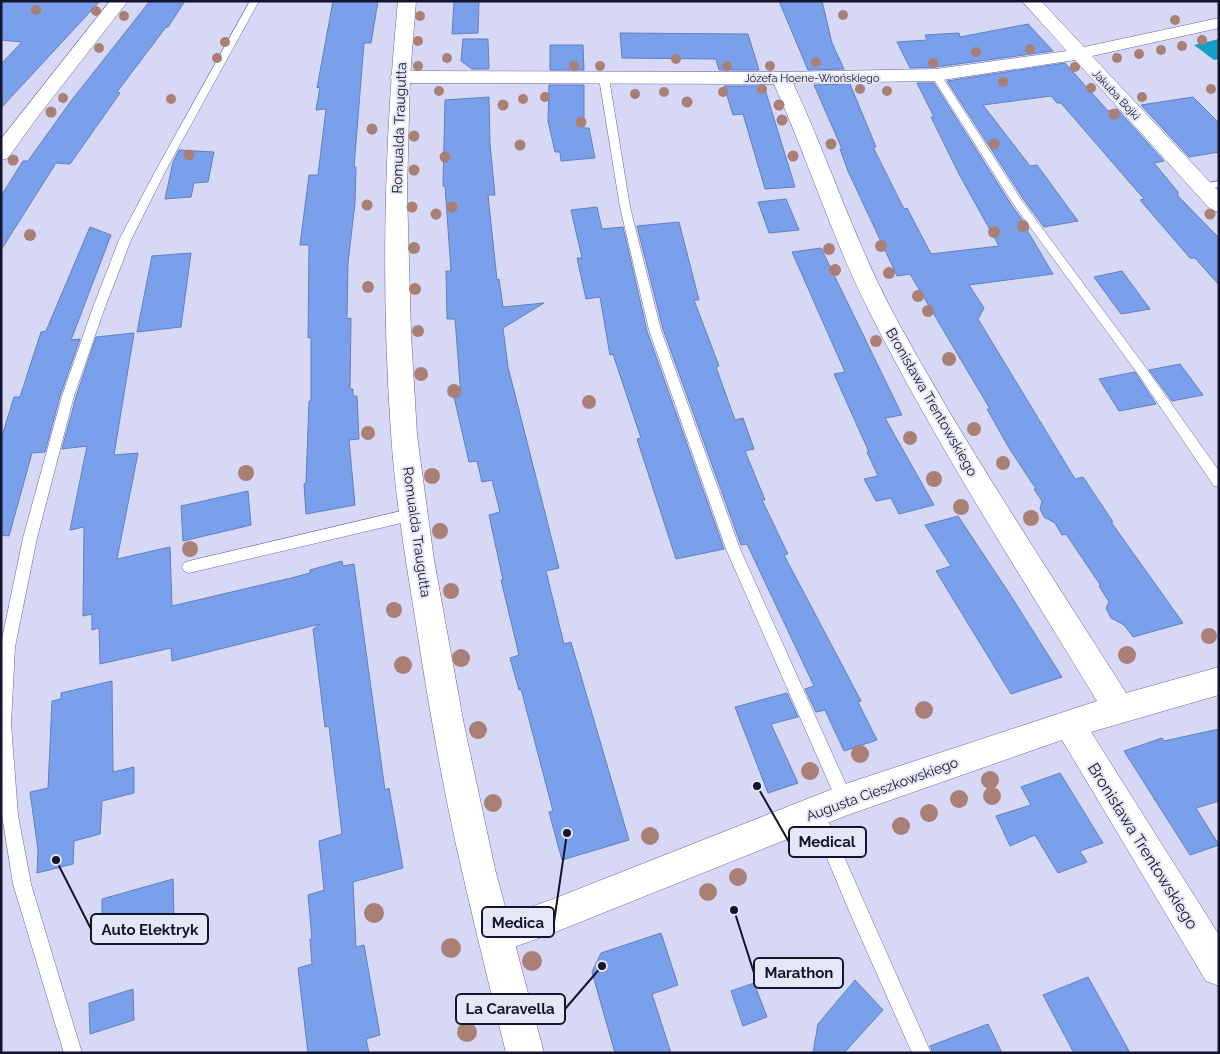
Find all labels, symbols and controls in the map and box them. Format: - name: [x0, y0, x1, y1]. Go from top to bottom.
- street label: Romualda Traugutta: [389, 62, 409, 194]
- street label: Jakuba Bojki: [1090, 67, 1142, 123]
- street label: Józefa Hoene-Wrońskiego: [745, 72, 880, 85]
- street label: Bronisława Trentowskiego: [883, 325, 981, 479]
- street label: Romualda Traugutta: [400, 466, 434, 598]
- street label: Augusta Cieszkowskiego: [804, 754, 960, 824]
- street label: Bronisława Trentowskiego: [1084, 759, 1202, 933]
- callout: Medical: [789, 827, 866, 857]
- text: Medical: [798, 833, 856, 851]
- callout: Medica: [482, 907, 554, 937]
- callout: Auto Elektryk: [91, 914, 208, 944]
- text: Medica: [492, 914, 545, 932]
- text: Auto Elektryk: [102, 921, 199, 939]
- callout: Marathon: [754, 958, 843, 988]
- text: Marathon: [765, 964, 833, 982]
- callout: La Caravella: [456, 994, 565, 1024]
- text: La Caravella: [465, 1000, 555, 1018]

